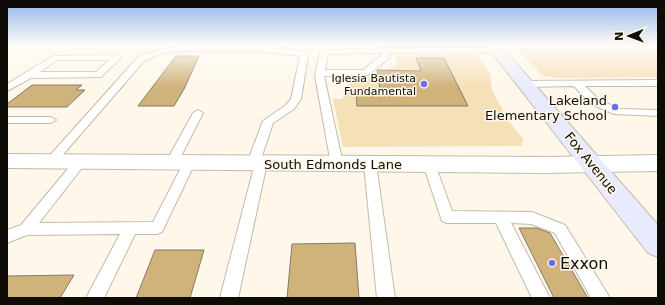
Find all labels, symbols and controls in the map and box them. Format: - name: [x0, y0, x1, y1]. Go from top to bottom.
- north arrow: [609, 16, 649, 56]
- text: N: [613, 31, 626, 41]
- place label: Iglesia Bautista Fundamental: [332, 72, 416, 98]
- marker: Iglesia Bautista Fundamental: [419, 79, 429, 89]
- place label: Lakeland Elementary School: [485, 93, 607, 123]
- marker: Lakeland Elementary School: [610, 102, 620, 112]
- street label: Fox Avenue: [562, 129, 620, 197]
- street label: South Edmonds Lane: [264, 157, 402, 172]
- place label: Exxon: [560, 254, 608, 273]
- marker: Exxon: [547, 258, 557, 268]

